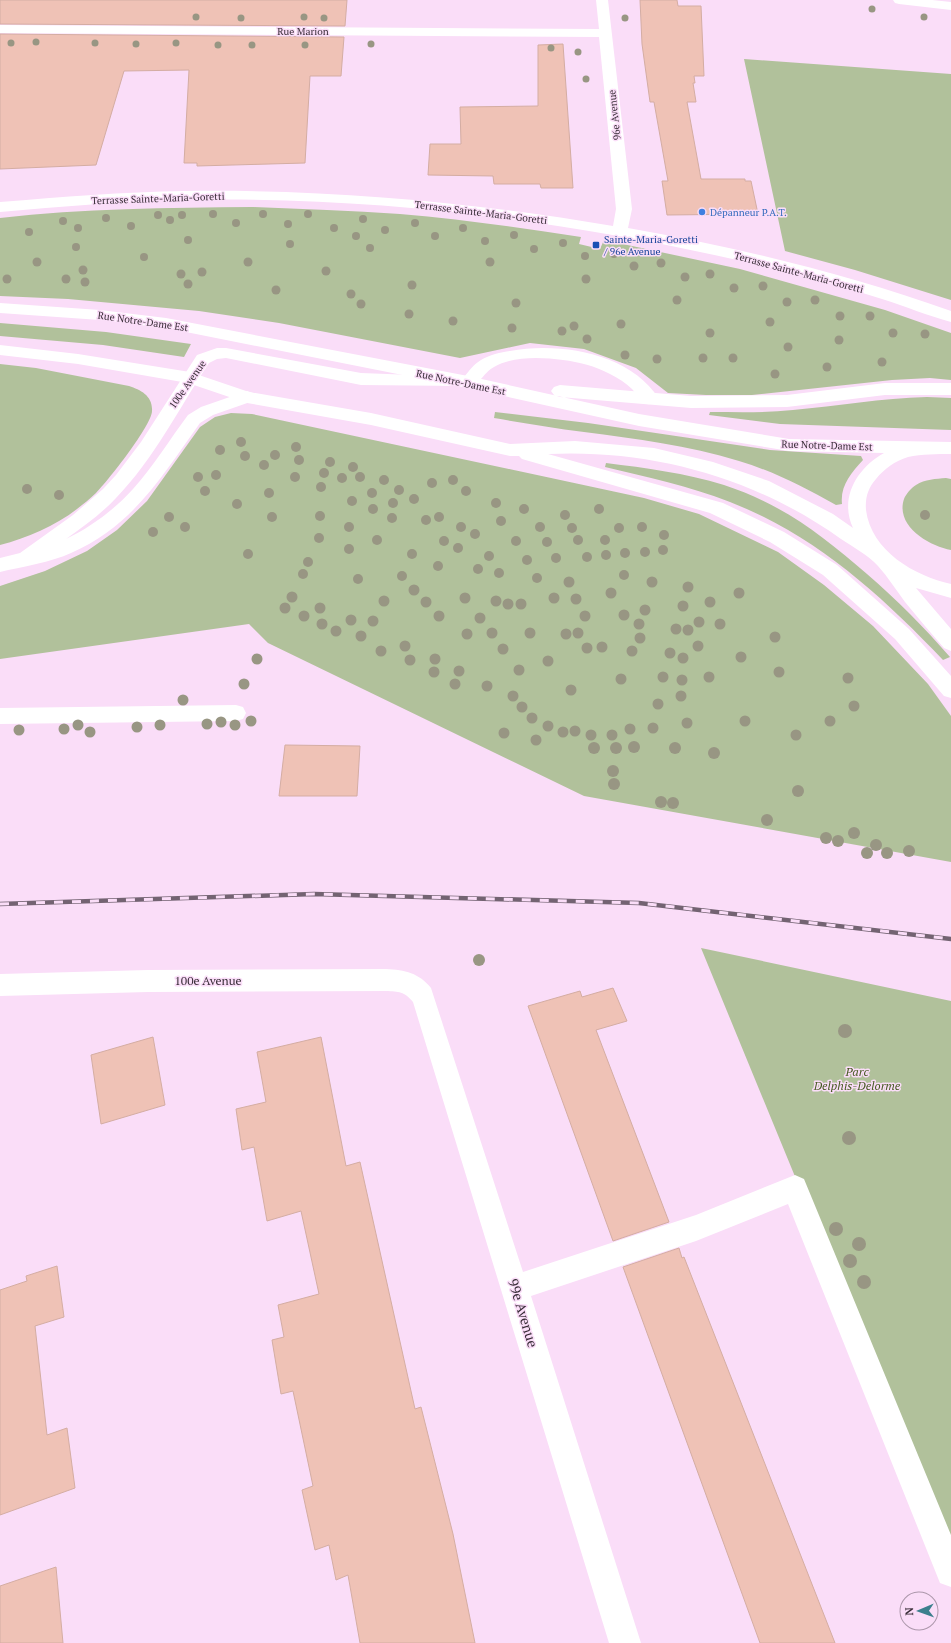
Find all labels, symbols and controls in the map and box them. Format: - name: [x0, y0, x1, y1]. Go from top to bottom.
- street label: Rue Marion: [277, 25, 329, 38]
- street label: 96e Avenue: [605, 89, 624, 141]
- street label: Terrasse Sainte-Maria-Goretti: [91, 190, 225, 207]
- street label: Terrasse Sainte-Maria-Goretti: [414, 198, 548, 227]
- place label: Dépanneur P.A.T.: [710, 206, 787, 219]
- marker: Dépanneur P.A.T.: [697, 207, 707, 217]
- place label: Sainte-Maria-Goretti / 96e Avenue: [603, 233, 698, 258]
- marker: Sainte-Maria-Goretti / 96e Avenue: [591, 240, 601, 250]
- street label: Terrasse Sainte-Maria-Goretti: [733, 249, 865, 296]
- street label: Rue Notre-Dame Est: [97, 309, 189, 334]
- street label: 100e Avenue: [166, 358, 209, 411]
- street label: Rue Notre-Dame Est: [415, 367, 507, 398]
- street label: Rue Notre-Dame Est: [781, 437, 873, 454]
- street label: 100e Avenue: [174, 973, 242, 988]
- park label: Parc Delphis-Delorme: [813, 1064, 901, 1093]
- street label: 99e Avenue: [504, 1276, 543, 1350]
- north arrow: [899, 1591, 939, 1631]
- text: N: [902, 1606, 916, 1616]

